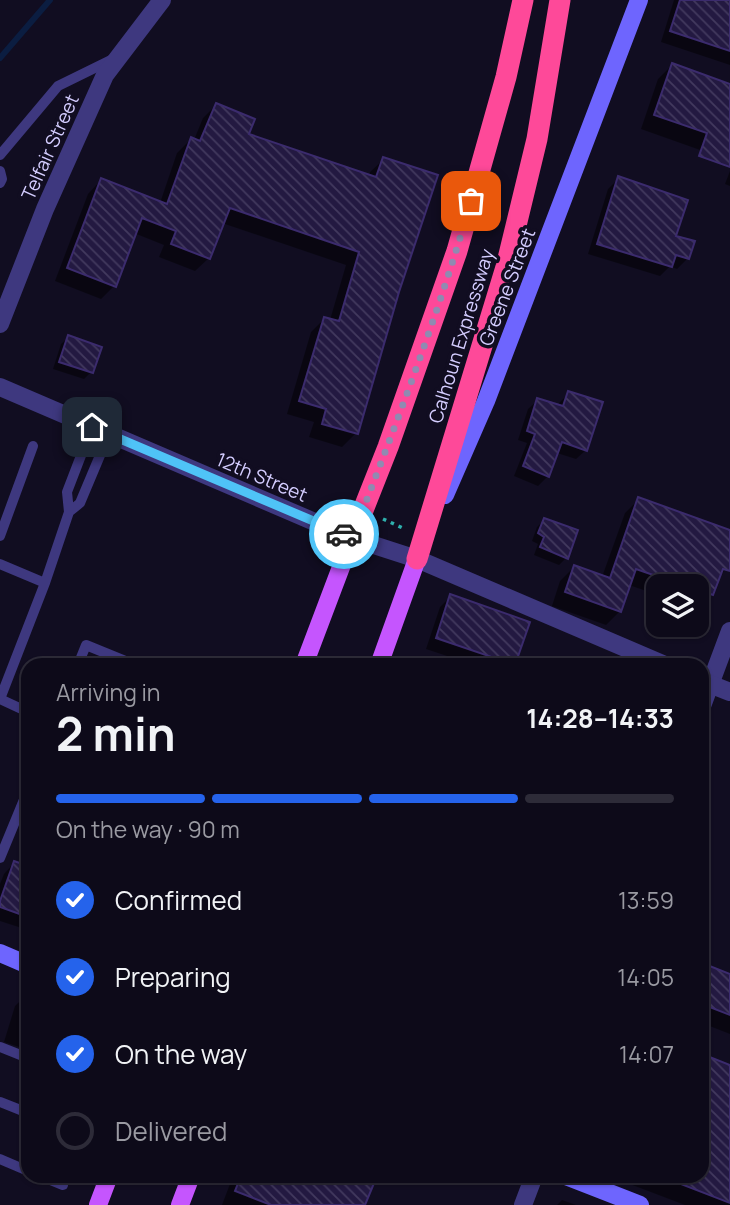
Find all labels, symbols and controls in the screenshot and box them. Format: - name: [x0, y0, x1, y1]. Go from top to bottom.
- street label: Telfair Street: [15, 90, 85, 204]
- pin: [441, 171, 501, 231]
- icon: bag: [452, 182, 490, 220]
- street label: Greene Street: [473, 224, 541, 350]
- street label: Calhoun Expressway: [422, 246, 500, 426]
- pin: [62, 397, 122, 457]
- icon: home: [73, 408, 111, 446]
- street label: 12th Street: [212, 446, 312, 508]
- courier: [309, 499, 379, 569]
- icon: car: [325, 515, 363, 553]
- map controls: [646, 574, 709, 637]
- button: layers: [646, 574, 709, 637]
- text: Arriving in: [56, 676, 161, 708]
- text: 14:28–14:33: [526, 700, 674, 736]
- text: 2 min: [56, 702, 176, 765]
- text: On the way · 90 m: [56, 813, 240, 845]
- icon: check: [56, 881, 94, 919]
- text: Confirmed: [115, 882, 242, 918]
- text: 13:59: [618, 884, 674, 916]
- icon: check: [56, 958, 94, 996]
- text: Preparing: [115, 959, 231, 995]
- text: 14:05: [617, 961, 674, 993]
- icon: check: [56, 1035, 94, 1073]
- text: On the way: [115, 1036, 247, 1072]
- text: 14:07: [619, 1038, 674, 1070]
- text: Delivered: [115, 1113, 227, 1149]

